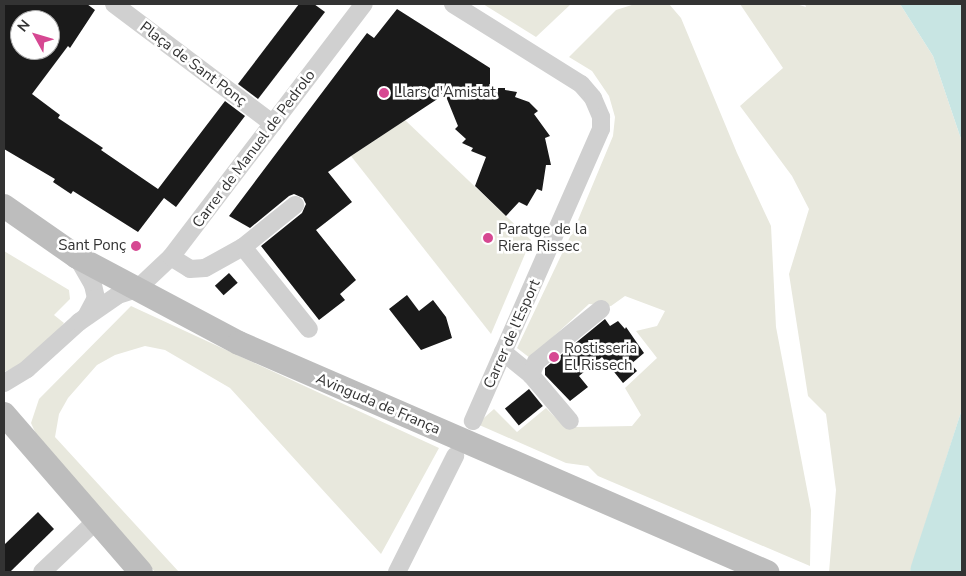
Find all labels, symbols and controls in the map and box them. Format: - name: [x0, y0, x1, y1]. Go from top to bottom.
- north arrow: [10, 10, 60, 60]
- text: N: [13, 16, 34, 36]
- street label: Plaça de Sant Ponç: [136, 18, 250, 110]
- street label: Carrer de Manuel de Pedrolo: [189, 67, 319, 231]
- place label: Llars d'Amistat: [394, 84, 496, 102]
- marker: Llars d'Amistat: [378, 87, 390, 99]
- place label: Paratge de la Riera Rissec: [498, 220, 587, 255]
- marker: Paratge de la Riera Rissec: [482, 232, 494, 244]
- place label: Sant Ponç: [58, 237, 126, 255]
- marker: Sant Ponç: [130, 240, 142, 252]
- street label: Carrer de l'Esport: [480, 277, 544, 391]
- place label: Rostisseria El Rissech: [564, 339, 637, 374]
- marker: Rostisseria El Rissech: [548, 351, 560, 363]
- street label: Avinguda de França: [313, 370, 443, 438]

